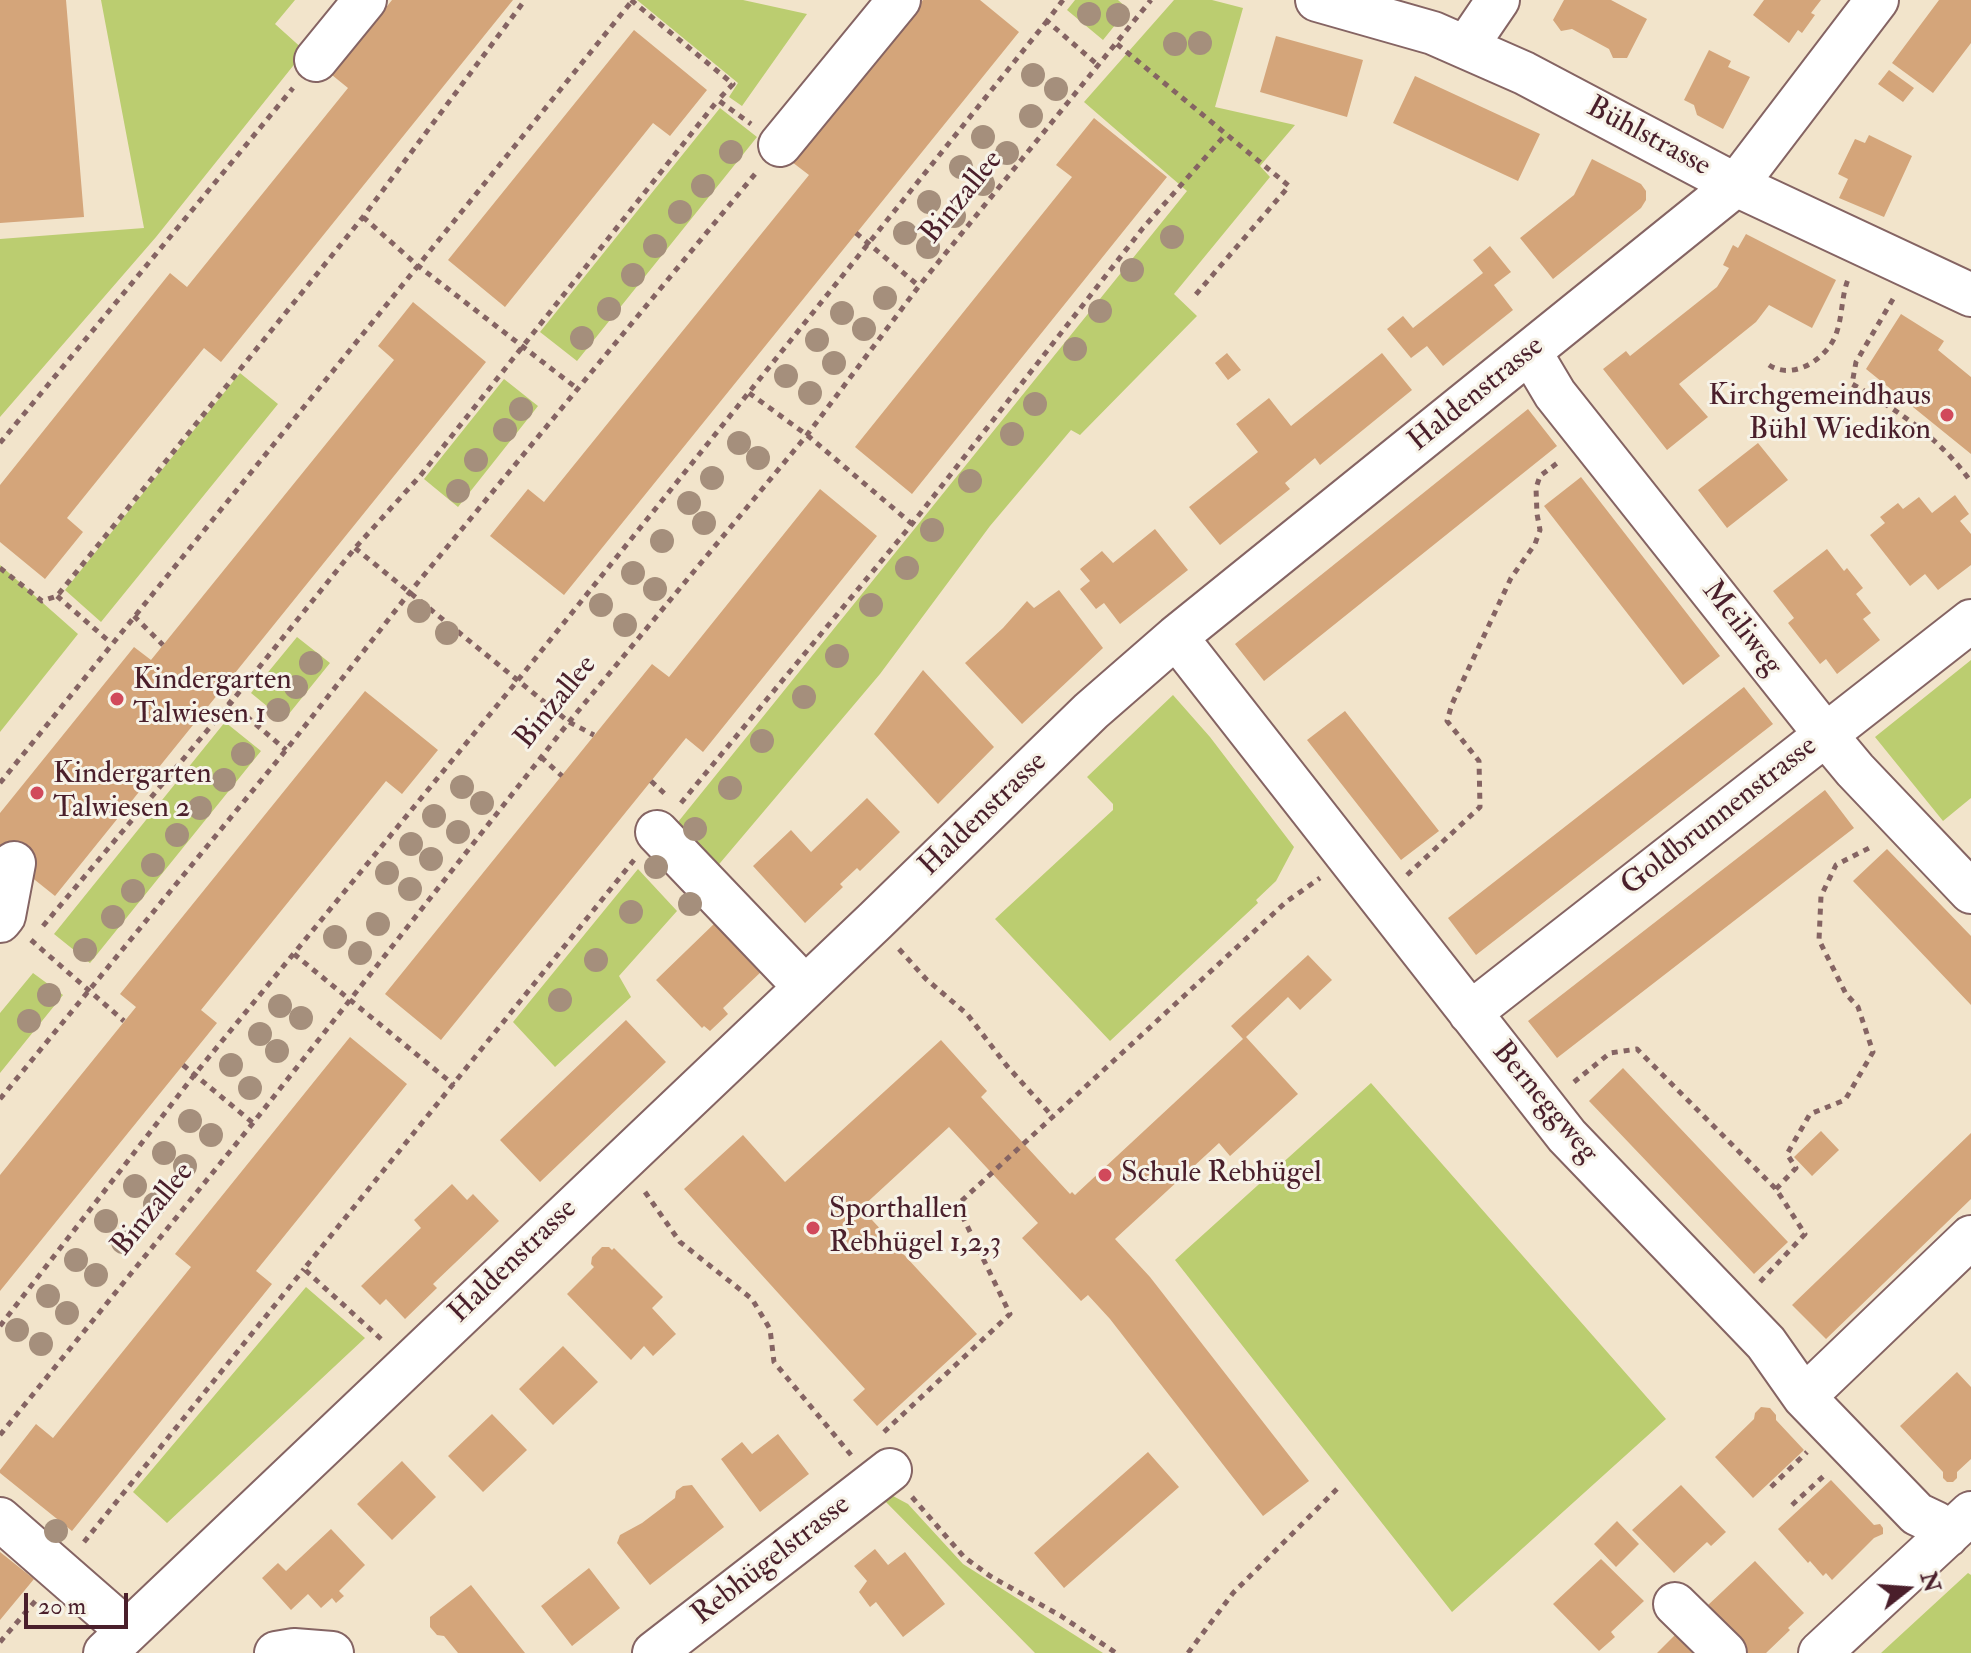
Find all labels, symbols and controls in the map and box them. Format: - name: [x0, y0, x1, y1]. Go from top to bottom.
- street label: Bühlstrasse: [1580, 90, 1716, 186]
- street label: Binzallee: [914, 144, 1012, 252]
- street label: Haldenstrasse: [1402, 329, 1552, 461]
- place label: Kirchgemeindhaus Bühl Wiedikon: [1708, 380, 1931, 450]
- marker: Kirchgemeindhaus Bühl Wiedikon: [1938, 406, 1956, 424]
- street label: Meiliweg: [1693, 575, 1789, 683]
- street label: Binzallee: [508, 649, 606, 757]
- place label: Kindergarten Talwiesen 1: [133, 664, 292, 734]
- marker: Kindergarten Talwiesen 1: [108, 690, 126, 708]
- street label: Goldbrunnenstrasse: [1615, 729, 1825, 905]
- street label: Haldenstrasse: [913, 745, 1055, 885]
- place label: Kindergarten Talwiesen 2: [53, 758, 212, 828]
- marker: Kindergarten Talwiesen 2: [28, 784, 46, 802]
- street label: Berneggweg: [1483, 1035, 1605, 1171]
- street label: Binzallee: [105, 1156, 203, 1264]
- place label: Schule Rebhügel: [1121, 1157, 1322, 1193]
- marker: Schule Rebhügel: [1096, 1166, 1114, 1184]
- street label: Haldenstrasse: [443, 1192, 585, 1332]
- place label: Sporthallen Rebhügel 1,2,3: [829, 1193, 1001, 1264]
- marker: Sporthallen Rebhügel 1,2,3: [804, 1219, 822, 1237]
- street label: Rebhügelstrasse: [686, 1488, 858, 1634]
- north arrow: [1867, 1549, 1947, 1629]
- text: N: [1914, 1568, 1946, 1595]
- scale bar: [28, 1577, 132, 1627]
- text: 20 m: [38, 1591, 86, 1622]

